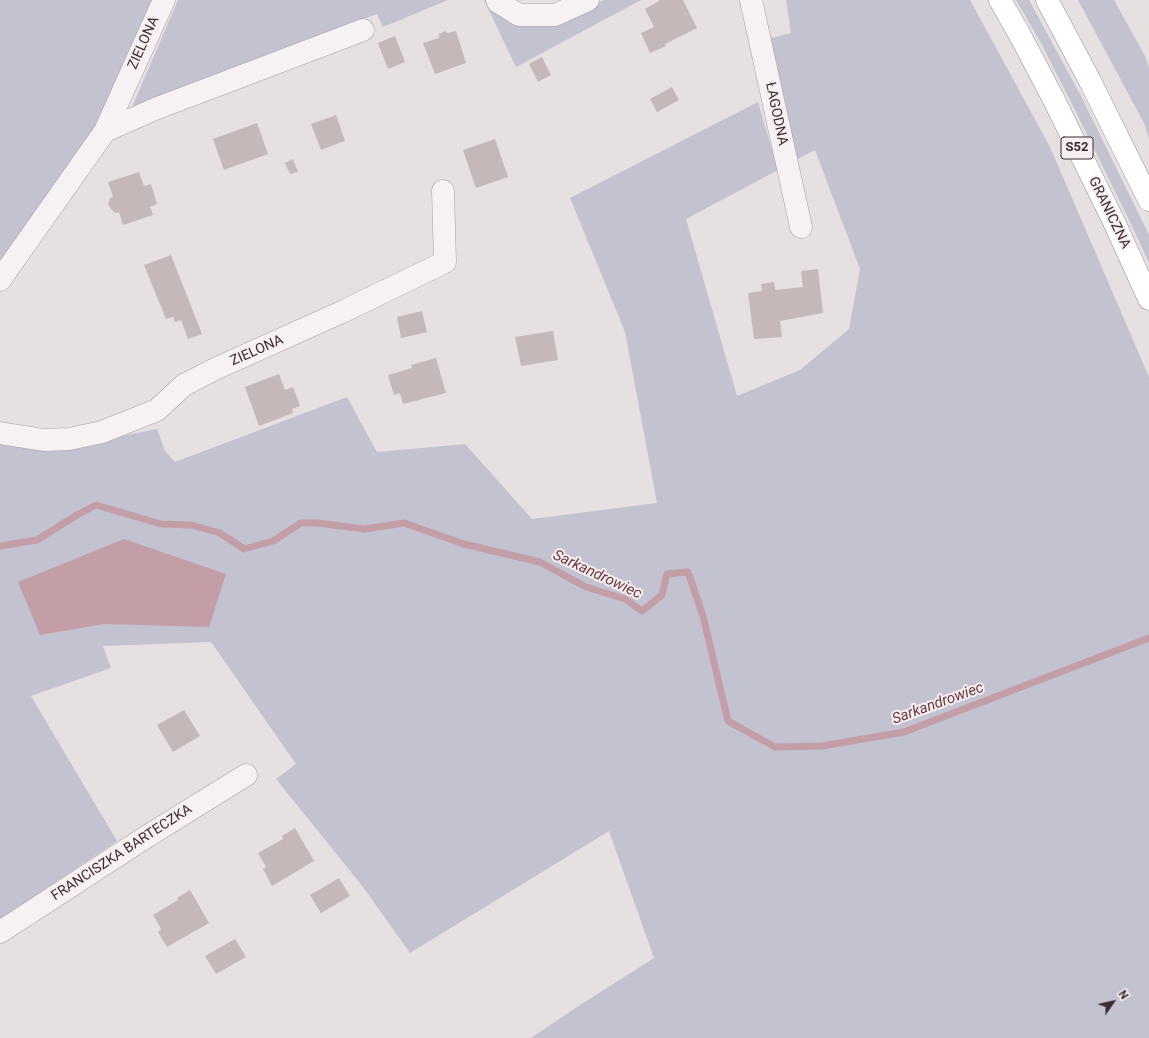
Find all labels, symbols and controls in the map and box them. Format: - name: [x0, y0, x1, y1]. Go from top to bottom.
- street label: ZIELONA: [125, 14, 163, 72]
- street label: ŁAGODNA: [761, 81, 791, 147]
- road number: S52: [1061, 137, 1093, 159]
- street label: GRANICZNA: [1084, 174, 1134, 252]
- street label: ZIELONA: [228, 332, 286, 370]
- water label: Sarkandrowiec: [550, 547, 644, 603]
- water label: Sarkandrowiec: [890, 679, 986, 729]
- street label: FRANCISZKA BARTECZKA: [49, 801, 195, 905]
- north arrow: [1093, 982, 1133, 1022]
- text: N: [1116, 988, 1131, 1002]

